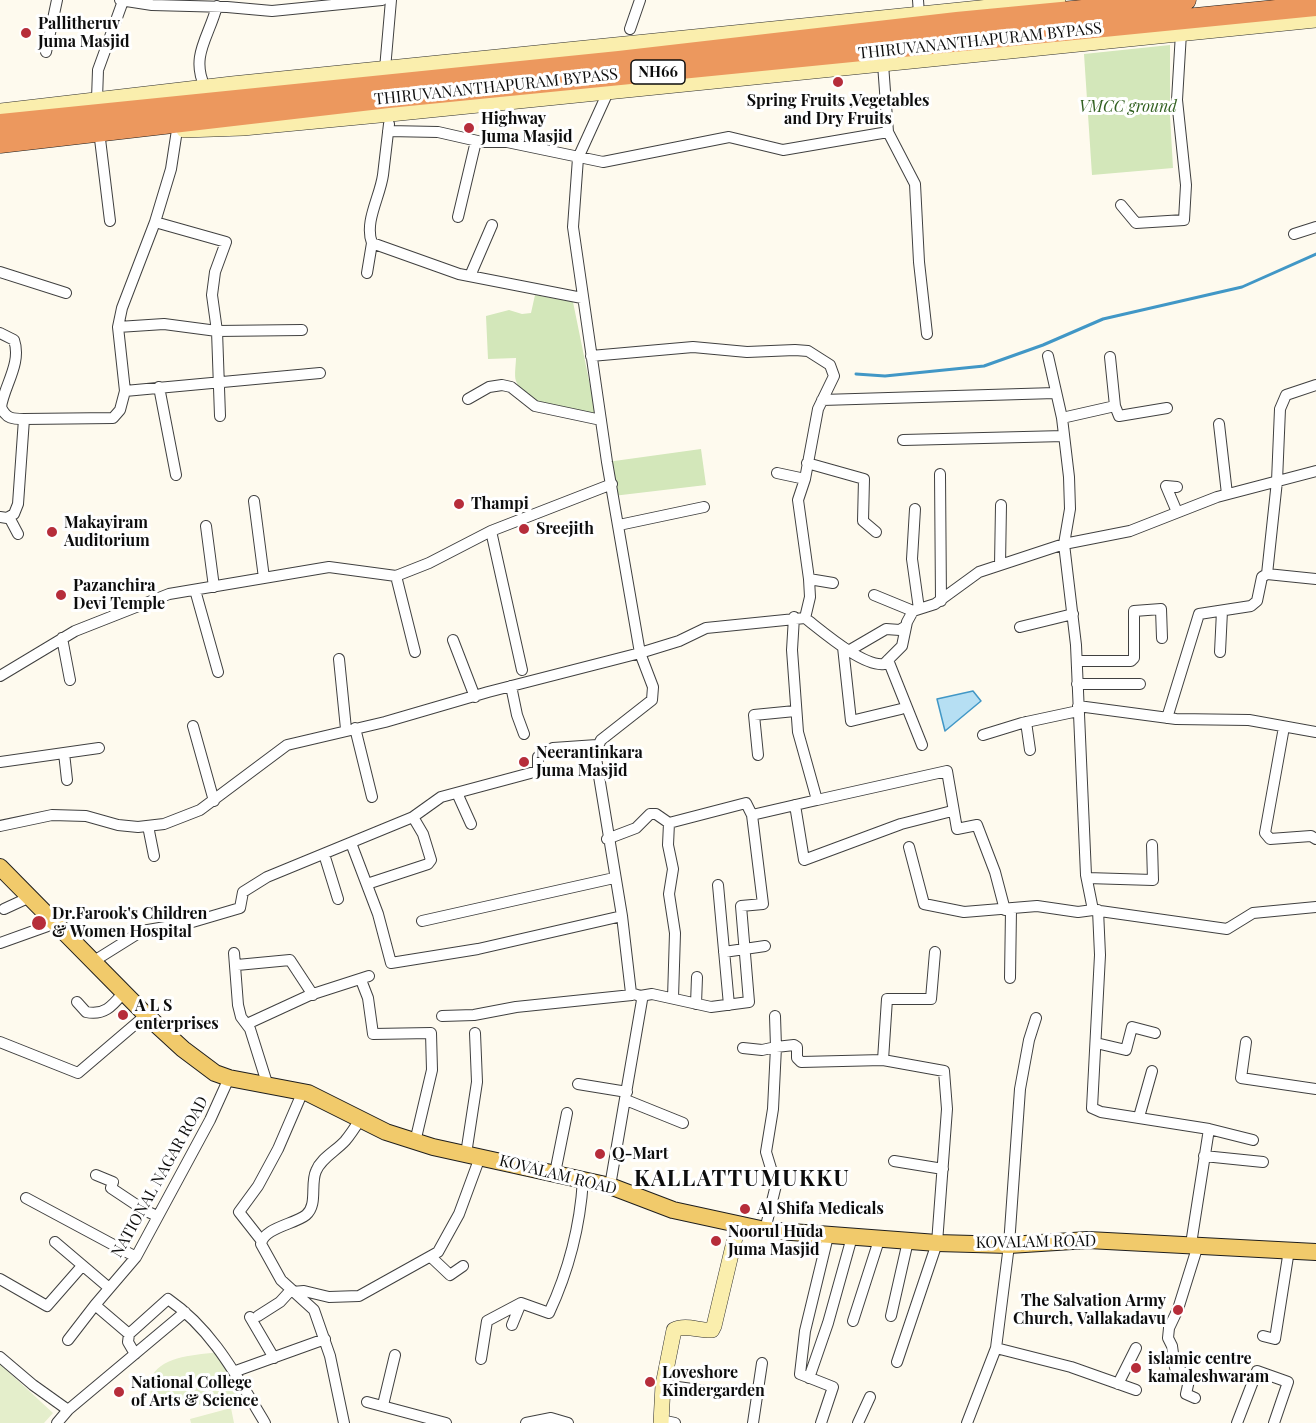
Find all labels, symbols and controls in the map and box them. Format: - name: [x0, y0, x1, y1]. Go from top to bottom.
- place label: Pallitheruv Juma Masjid: [38, 14, 130, 52]
- street label: THIRUVANANTHAPURAM BYPASS: [857, 19, 1103, 63]
- marker: Pallitheruv Juma Masjid: [19, 26, 33, 40]
- road number: NH66: [631, 60, 685, 84]
- street label: THIRUVANANTHAPURAM BYPASS: [373, 65, 619, 109]
- marker: Spring Fruits ,Vegetables and Dry Fruits: [831, 75, 845, 89]
- place label: Spring Fruits ,Vegetables and Dry Fruits: [747, 91, 929, 129]
- park label: VMCC ground: [1079, 97, 1177, 117]
- place label: Highway Juma Masjid: [481, 109, 573, 147]
- marker: Highway Juma Masjid: [462, 121, 476, 135]
- place label: Thampi: [471, 494, 529, 514]
- marker: Thampi: [452, 497, 466, 511]
- place label: Makayiram Auditorium: [64, 513, 150, 551]
- place label: Sreejith: [536, 519, 594, 539]
- marker: Sreejith: [517, 522, 531, 536]
- marker: Makayiram Auditorium: [45, 525, 59, 539]
- place label: Pazanchira Devi Temple: [73, 576, 165, 614]
- marker: Pazanchira Devi Temple: [54, 588, 68, 602]
- place label: Neerantinkara Juma Masjid: [536, 743, 643, 781]
- marker: Neerantinkara Juma Masjid: [517, 755, 531, 769]
- place label: Dr.Farook's Children & Women Hospital: [52, 904, 207, 942]
- marker: Dr.Farook's Children & Women Hospital: [30, 914, 48, 932]
- place label: A L S enterprises: [135, 996, 219, 1034]
- marker: A L S enterprises: [116, 1008, 130, 1022]
- street label: NATIONAL NAGAR ROAD: [108, 1093, 212, 1261]
- place label: Q-Mart: [612, 1144, 668, 1164]
- marker: Q-Mart: [593, 1147, 607, 1161]
- street label: KOVALAM ROAD: [497, 1151, 619, 1199]
- district label: KALLATTUMUKKU: [634, 1166, 850, 1192]
- place label: Al Shifa Medicals: [757, 1199, 884, 1219]
- marker: Al Shifa Medicals: [738, 1202, 752, 1216]
- place label: Noorul Huda Juma Masjid: [728, 1222, 823, 1260]
- street label: KOVALAM ROAD: [976, 1231, 1096, 1253]
- marker: Noorul Huda Juma Masjid: [709, 1234, 723, 1248]
- place label: The Salvation Army Church, Vallakadavu: [1013, 1291, 1166, 1329]
- marker: The Salvation Army Church, Vallakadavu: [1171, 1303, 1185, 1317]
- place label: islamic centre kamaleshwaram: [1148, 1349, 1269, 1387]
- marker: islamic centre kamaleshwaram: [1129, 1361, 1143, 1375]
- place label: Loveshore Kindergarden: [662, 1363, 765, 1401]
- place label: National College of Arts & Science: [131, 1373, 259, 1411]
- marker: Loveshore Kindergarden: [643, 1375, 657, 1389]
- marker: National College of Arts & Science: [112, 1385, 126, 1399]

